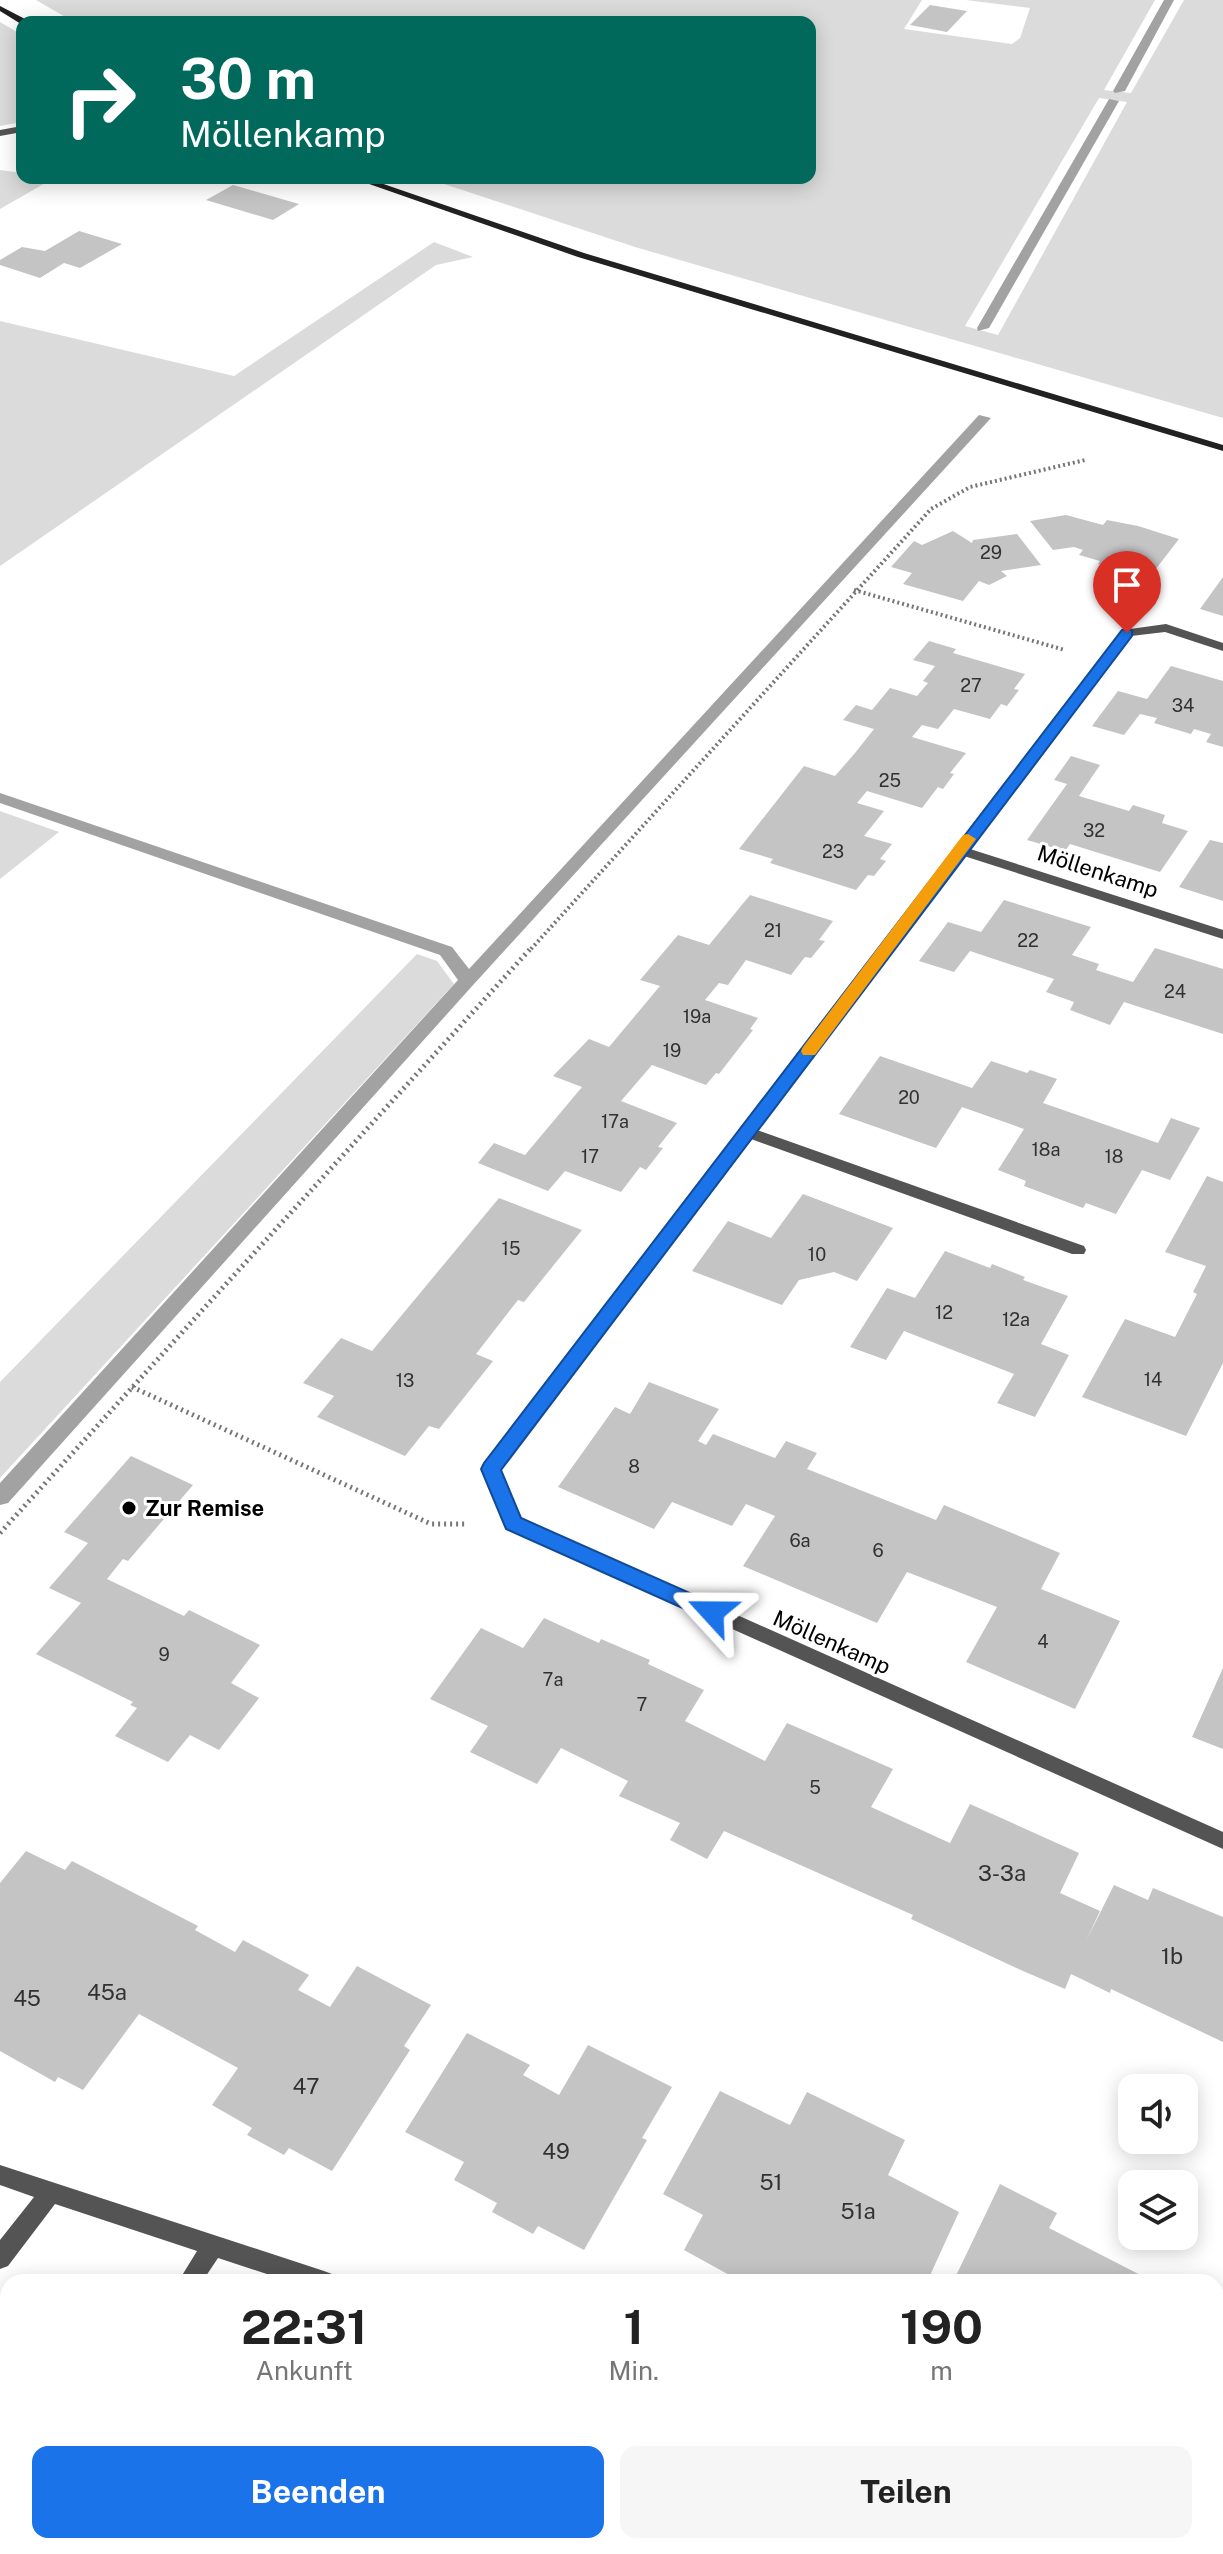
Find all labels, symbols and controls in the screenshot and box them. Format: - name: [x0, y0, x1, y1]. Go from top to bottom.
- text: 30 m: [180, 46, 316, 112]
- icon: right: [48, 48, 152, 152]
- text: Möllenkamp: [180, 113, 386, 155]
- house number: 29: [980, 542, 1002, 563]
- pin: [1093, 551, 1161, 633]
- icon: arrive: [1105, 563, 1149, 607]
- house number: 27: [960, 675, 982, 696]
- house number: 34: [1172, 695, 1194, 716]
- house number: 25: [879, 770, 901, 791]
- house number: 32: [1083, 820, 1105, 841]
- street label: Möllenkamp: [1034, 839, 1162, 903]
- house number: 23: [822, 841, 844, 862]
- house number: 21: [764, 920, 782, 941]
- house number: 22: [1017, 930, 1039, 951]
- house number: 24: [1164, 981, 1186, 1002]
- house number: 19a: [683, 1006, 711, 1027]
- house number: 19: [663, 1040, 681, 1061]
- house number: 20: [898, 1087, 920, 1108]
- house number: 17a: [601, 1111, 629, 1132]
- house number: 18a: [1032, 1139, 1060, 1160]
- house number: 17: [581, 1146, 599, 1167]
- house number: 18: [1105, 1146, 1123, 1167]
- house number: 15: [502, 1238, 520, 1259]
- house number: 10: [808, 1244, 826, 1265]
- house number: 12: [935, 1302, 953, 1323]
- house number: 12a: [1002, 1309, 1030, 1330]
- house number: 14: [1144, 1369, 1162, 1390]
- house number: 13: [396, 1370, 414, 1391]
- house number: 8: [628, 1456, 640, 1477]
- place label: Zur Remise: [145, 1495, 264, 1521]
- marker: Zur Remise: [120, 1499, 138, 1517]
- house number: 6a: [789, 1530, 811, 1551]
- house number: 6: [872, 1540, 884, 1561]
- position arrow: [670, 1570, 754, 1654]
- street label: Möllenkamp: [769, 1605, 895, 1679]
- house number: 4: [1037, 1631, 1049, 1652]
- house number: 9: [158, 1644, 170, 1665]
- house number: 7a: [543, 1669, 563, 1690]
- house number: 7: [637, 1694, 647, 1715]
- house number: 5: [809, 1777, 821, 1798]
- house number: 3-3a: [978, 1860, 1026, 1886]
- house number: 1b: [1161, 1943, 1183, 1969]
- house number: 45a: [87, 1979, 127, 2005]
- house number: 45: [13, 1985, 41, 2011]
- house number: 47: [292, 2073, 320, 2099]
- map controls: [1118, 2074, 1198, 2250]
- button: sound: [1118, 2074, 1198, 2154]
- house number: 49: [542, 2138, 570, 2164]
- house number: 51: [759, 2169, 783, 2195]
- button: layers: [1118, 2170, 1198, 2250]
- house number: 51a: [840, 2198, 876, 2224]
- text: 22:31: [241, 2298, 367, 2355]
- text: 1: [623, 2298, 644, 2355]
- text: 190: [900, 2298, 983, 2355]
- text: Ankunft: [256, 2355, 353, 2386]
- text: Min.: [608, 2355, 659, 2386]
- text: m: [930, 2355, 953, 2386]
- button: Beenden: [32, 2446, 604, 2538]
- button: Teilen: [620, 2446, 1192, 2538]

